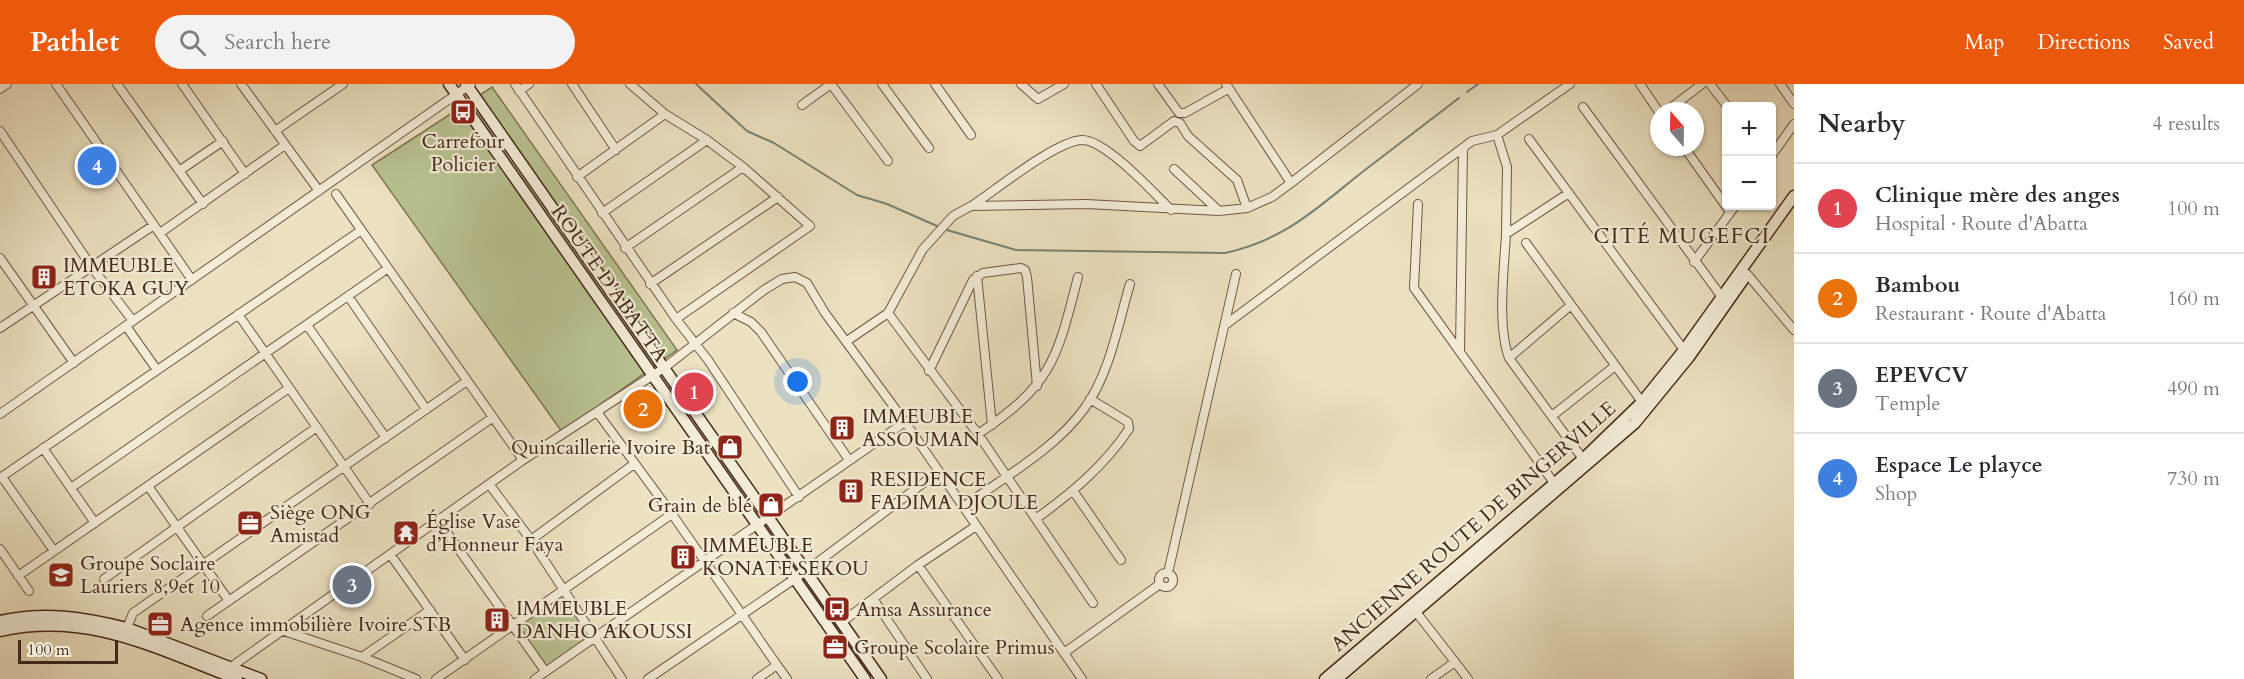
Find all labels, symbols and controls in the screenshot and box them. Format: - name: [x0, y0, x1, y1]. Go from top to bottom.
- search box: [155, 15, 575, 69]
- text: Pathlet: [30, 23, 119, 61]
- icon: search: [176, 26, 209, 59]
- text: Search here: [224, 27, 331, 57]
- text: Map: [1964, 28, 2004, 57]
- text: Directions: [2037, 28, 2130, 57]
- text: Saved: [2163, 28, 2214, 57]
- bus stop icon: Carrefour Policier: [448, 97, 478, 127]
- north arrow: [1650, 102, 1704, 156]
- map controls: [1722, 102, 1776, 210]
- button: +: [1722, 102, 1776, 156]
- text: Nearby: [1818, 106, 1906, 141]
- text: 4 results: [2152, 110, 2220, 137]
- place label: Carrefour Policier: [422, 128, 505, 178]
- pin: 4: [78, 144, 116, 188]
- button: −: [1722, 156, 1776, 210]
- text: Clinique mère des anges: [1875, 180, 2120, 210]
- text: 1: [1832, 195, 1843, 222]
- text: 100 m: [2167, 195, 2220, 222]
- street label: ROUTE D'ABATTA: [545, 199, 675, 368]
- text: Hospital · Route d'Abatta: [1875, 210, 2088, 237]
- district label: CITÉ MUGEFCI: [1594, 222, 1770, 251]
- place label: IMMEUBLE ETOKA GUY: [63, 252, 189, 302]
- building icon: IMMEUBLE ETOKA GUY: [29, 262, 59, 292]
- text: Bambou: [1875, 270, 1960, 300]
- text: 2: [1832, 285, 1843, 312]
- text: 160 m: [2167, 285, 2220, 312]
- text: Restaurant · Route d'Abatta: [1875, 300, 2107, 327]
- text: EPEVCV: [1875, 360, 1968, 390]
- your location: [783, 367, 812, 396]
- pin: 1: [674, 370, 714, 414]
- text: 3: [1832, 375, 1843, 402]
- text: 490 m: [2167, 375, 2220, 402]
- pin: 2: [624, 386, 662, 432]
- text: Temple: [1875, 390, 1940, 417]
- street label: ANCIENNE ROUTE DE BINGERVILLE: [1325, 395, 1621, 658]
- place label: IMMEUBLE ASSOUMAN: [862, 403, 980, 453]
- building icon: IMMEUBLE ASSOUMAN: [827, 413, 857, 443]
- shop icon: Quincaillerie Ivoire Bat: [715, 432, 745, 462]
- place label: Quincaillerie Ivoire Bat: [511, 434, 711, 461]
- text: Espace Le playce: [1875, 450, 2043, 480]
- text: 4: [1832, 465, 1843, 492]
- text: 730 m: [2167, 465, 2220, 492]
- place label: RESIDENCE FADIMA DJOULE: [870, 466, 1038, 516]
- building icon: RESIDENCE FADIMA DJOULE: [836, 476, 866, 506]
- text: Shop: [1875, 480, 1917, 507]
- shop icon: Grain de blé: [756, 490, 786, 520]
- place label: Grain de blé: [648, 492, 752, 519]
- place label: Siège ONG Amistad: [270, 499, 371, 549]
- office icon: Siège ONG Amistad: [235, 508, 265, 538]
- place label: Église Vase d’Honneur Faya: [426, 508, 564, 558]
- temple icon: Église Vase d’Honneur Faya: [391, 518, 421, 548]
- place label: IMMEUBLE KONATE SEKOU: [702, 532, 869, 582]
- building icon: IMMEUBLE KONATE SEKOU: [668, 542, 698, 572]
- place label: Groupe Soclaire Lauriers 8,9et 10: [80, 550, 220, 600]
- school or university icon: Groupe Soclaire Lauriers 8,9et 10: [46, 560, 76, 590]
- pin: 3: [332, 562, 372, 608]
- bus stop icon: Amsa Assurance: [822, 594, 852, 624]
- place label: IMMEUBLE DANHO AKOUSSI: [516, 595, 693, 645]
- place label: Amsa Assurance: [856, 596, 992, 623]
- building icon: IMMEUBLE DANHO AKOUSSI: [482, 605, 512, 635]
- office icon: Agence immobilière Ivoire STB: [145, 609, 175, 639]
- place label: Agence immobilière Ivoire STB: [180, 611, 451, 638]
- office icon: Groupe Scolaire Primus: [820, 632, 850, 662]
- place label: Groupe Scolaire Primus: [854, 634, 1054, 661]
- scale bar: [18, 637, 118, 664]
- text: 100 m: [27, 639, 69, 661]

